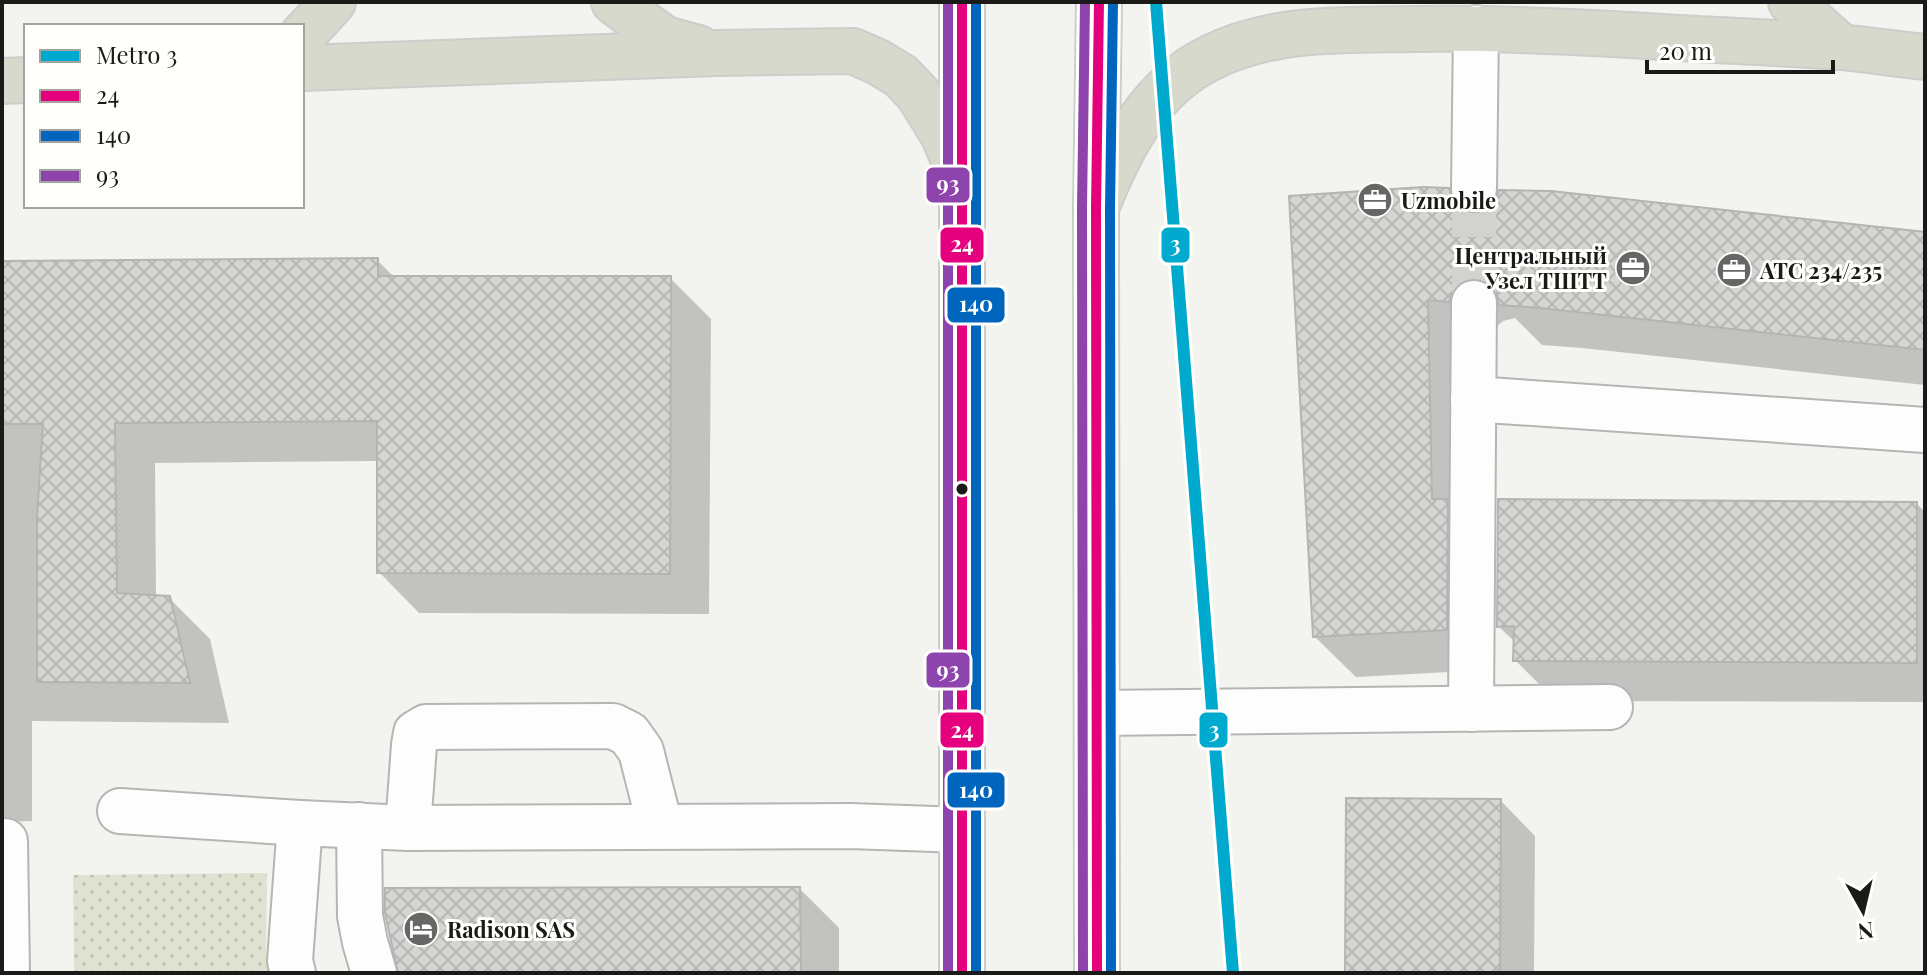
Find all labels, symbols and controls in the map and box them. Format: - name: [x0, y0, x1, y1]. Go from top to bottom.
- legend: [24, 24, 304, 208]
- scale bar: [1647, 24, 1833, 74]
- text: 20 m: [1659, 34, 1712, 66]
- text: Metro 3: [96, 38, 177, 70]
- text: 24: [96, 78, 119, 110]
- text: 140: [96, 118, 131, 150]
- text: 93: [96, 158, 119, 190]
- line badge: 93: [925, 166, 971, 204]
- text: 93: [937, 168, 959, 198]
- office icon: Uzmobile: [1356, 181, 1394, 219]
- place label: Uzmobile: [1401, 185, 1496, 215]
- line badge: 24: [939, 226, 985, 264]
- line badge: 3: [1160, 226, 1191, 264]
- text: 24: [950, 228, 974, 258]
- text: 3: [1170, 228, 1180, 258]
- place label: Центральный Узел ТШТТ: [1455, 240, 1607, 295]
- office icon: Центральный Узел ТШТТ: [1614, 249, 1652, 287]
- office icon: ATC 234/235: [1715, 251, 1753, 289]
- place label: ATC 234/235: [1759, 255, 1882, 285]
- line badge: 140: [946, 286, 1006, 324]
- text: 140: [959, 288, 993, 318]
- unlabelled marker: [954, 481, 970, 497]
- line badge: 93: [925, 651, 971, 689]
- text: 93: [937, 654, 959, 684]
- line badge: 24: [939, 711, 985, 749]
- line badge: 3: [1198, 711, 1229, 749]
- text: 24: [950, 714, 974, 744]
- text: 3: [1209, 714, 1219, 744]
- line badge: 140: [946, 771, 1006, 809]
- text: 140: [959, 774, 993, 804]
- north arrow: [1823, 871, 1903, 951]
- hotel icon: Radison SAS: [402, 910, 440, 948]
- place label: Radison SAS: [447, 914, 575, 944]
- text: N: [1856, 916, 1876, 948]

